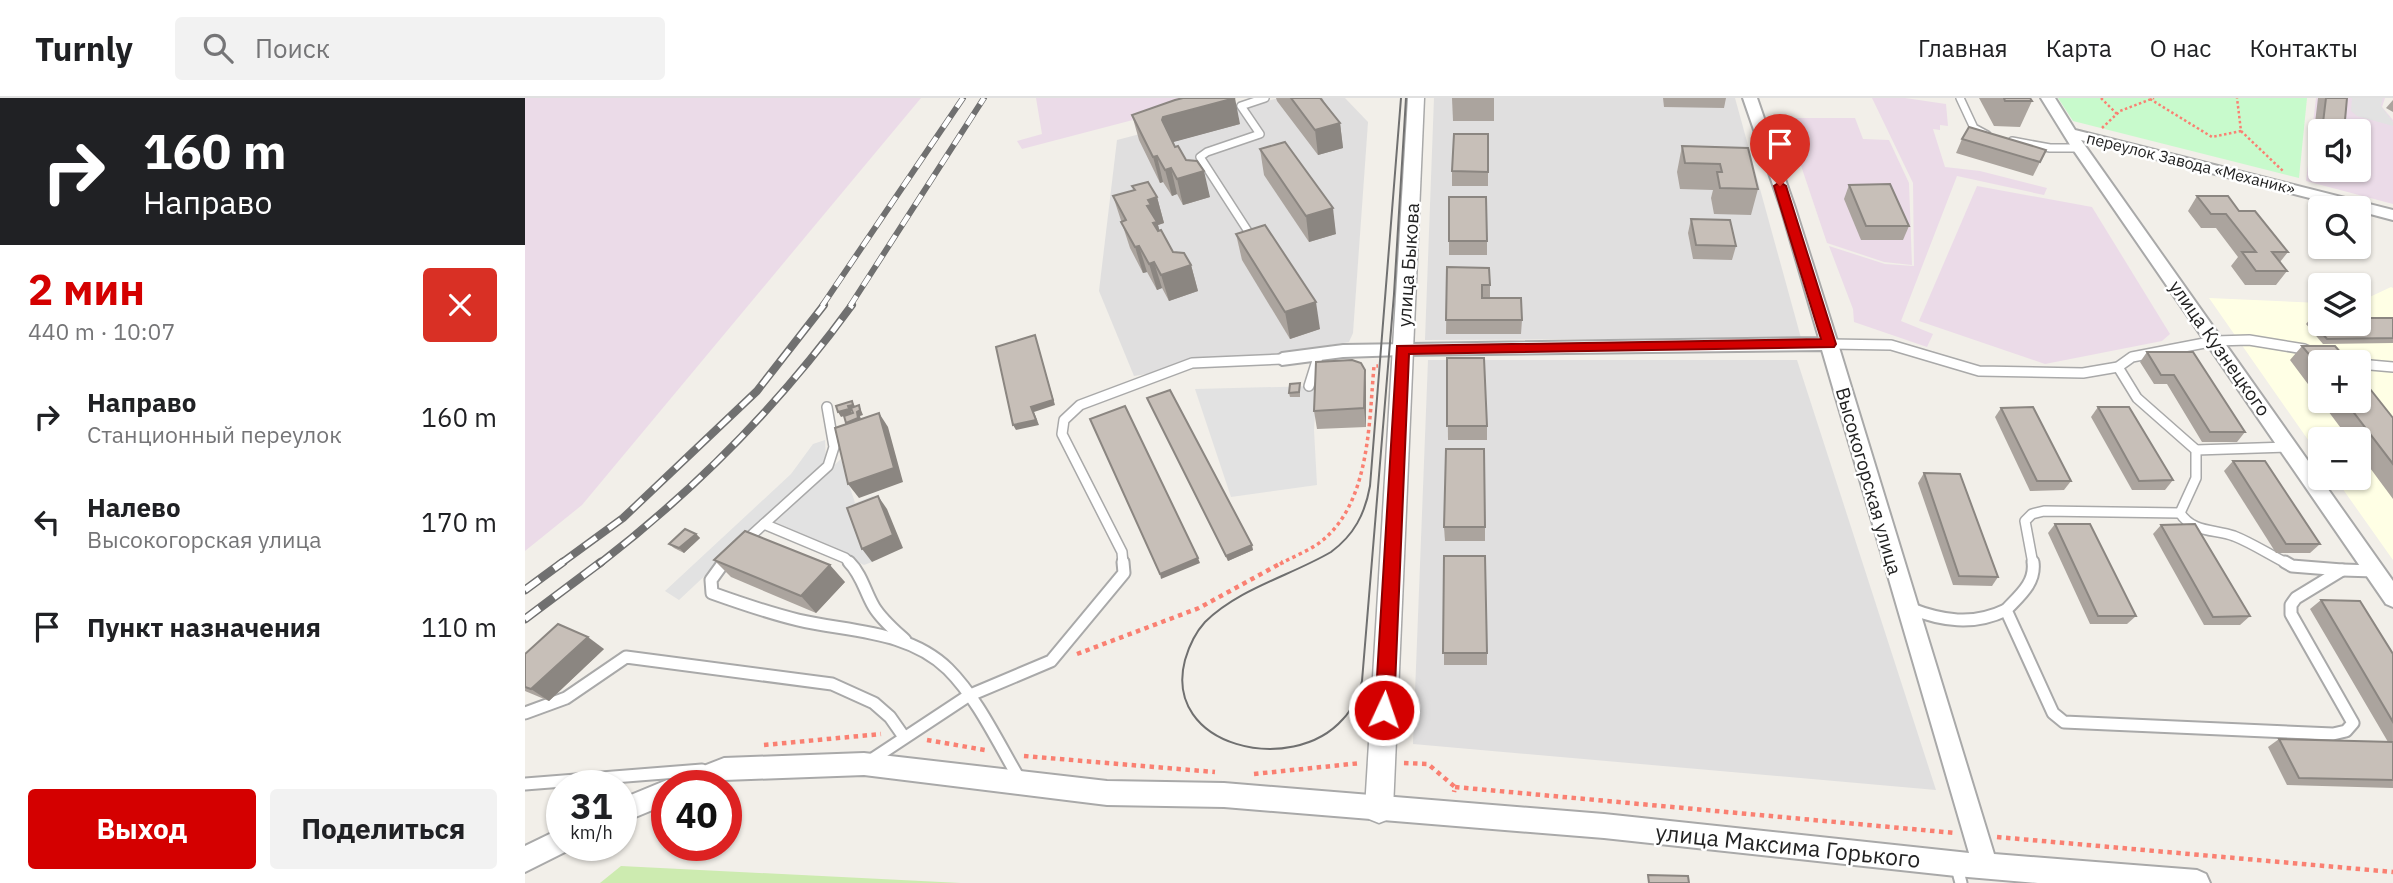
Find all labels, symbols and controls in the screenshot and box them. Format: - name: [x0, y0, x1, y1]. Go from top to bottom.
- search box: [175, 17, 665, 80]
- text: Turnly: [35, 27, 133, 70]
- icon: search: [199, 29, 237, 67]
- text: Поиск: [255, 31, 330, 65]
- text: Главная: [1918, 32, 2008, 64]
- text: Карта: [2046, 32, 2112, 64]
- text: О нас: [2150, 32, 2211, 64]
- text: Контакты: [2249, 32, 2358, 64]
- pin: [1750, 114, 1810, 186]
- text: 160 m: [143, 119, 287, 182]
- map controls: [2308, 119, 2371, 490]
- button: sound: [2308, 119, 2371, 182]
- icon: arrive: [1761, 125, 1799, 163]
- icon: right: [28, 126, 119, 217]
- street label: переулок Завода «Механик»: [2085, 127, 2297, 199]
- text: Направо: [143, 181, 272, 223]
- button: search: [2308, 196, 2371, 259]
- street label: улица Быкова: [1392, 202, 1424, 328]
- text: 2 мин: [28, 262, 145, 317]
- button: close: [423, 268, 497, 342]
- button: layers: [2308, 273, 2371, 336]
- street label: улица Кузнецкого: [2164, 275, 2276, 421]
- text: 440 m · 10:07: [28, 316, 175, 346]
- button: +: [2308, 350, 2371, 413]
- text: Направо: [87, 385, 196, 419]
- street label: Высокогорская улица: [1831, 385, 1907, 577]
- icon: right: [28, 398, 66, 436]
- text: 160 m: [421, 400, 497, 434]
- text: Станционный переулок: [87, 419, 342, 449]
- button: −: [2308, 427, 2371, 490]
- text: Налево: [87, 490, 181, 524]
- icon: left: [28, 503, 66, 541]
- text: 170 m: [421, 505, 497, 539]
- text: Высокогорская улица: [87, 524, 322, 554]
- icon: arrive: [28, 608, 66, 646]
- text: Пункт назначения: [87, 610, 321, 644]
- text: 110 m: [421, 610, 497, 644]
- position arrow: [1347, 673, 1421, 747]
- speed limit sign: 40: [651, 770, 742, 861]
- text: 31: [570, 783, 613, 829]
- button: Выход: [28, 789, 256, 869]
- button: Поделиться: [270, 789, 497, 869]
- street label: улица Максима Горького: [1654, 816, 1922, 874]
- text: km/h: [570, 821, 613, 844]

